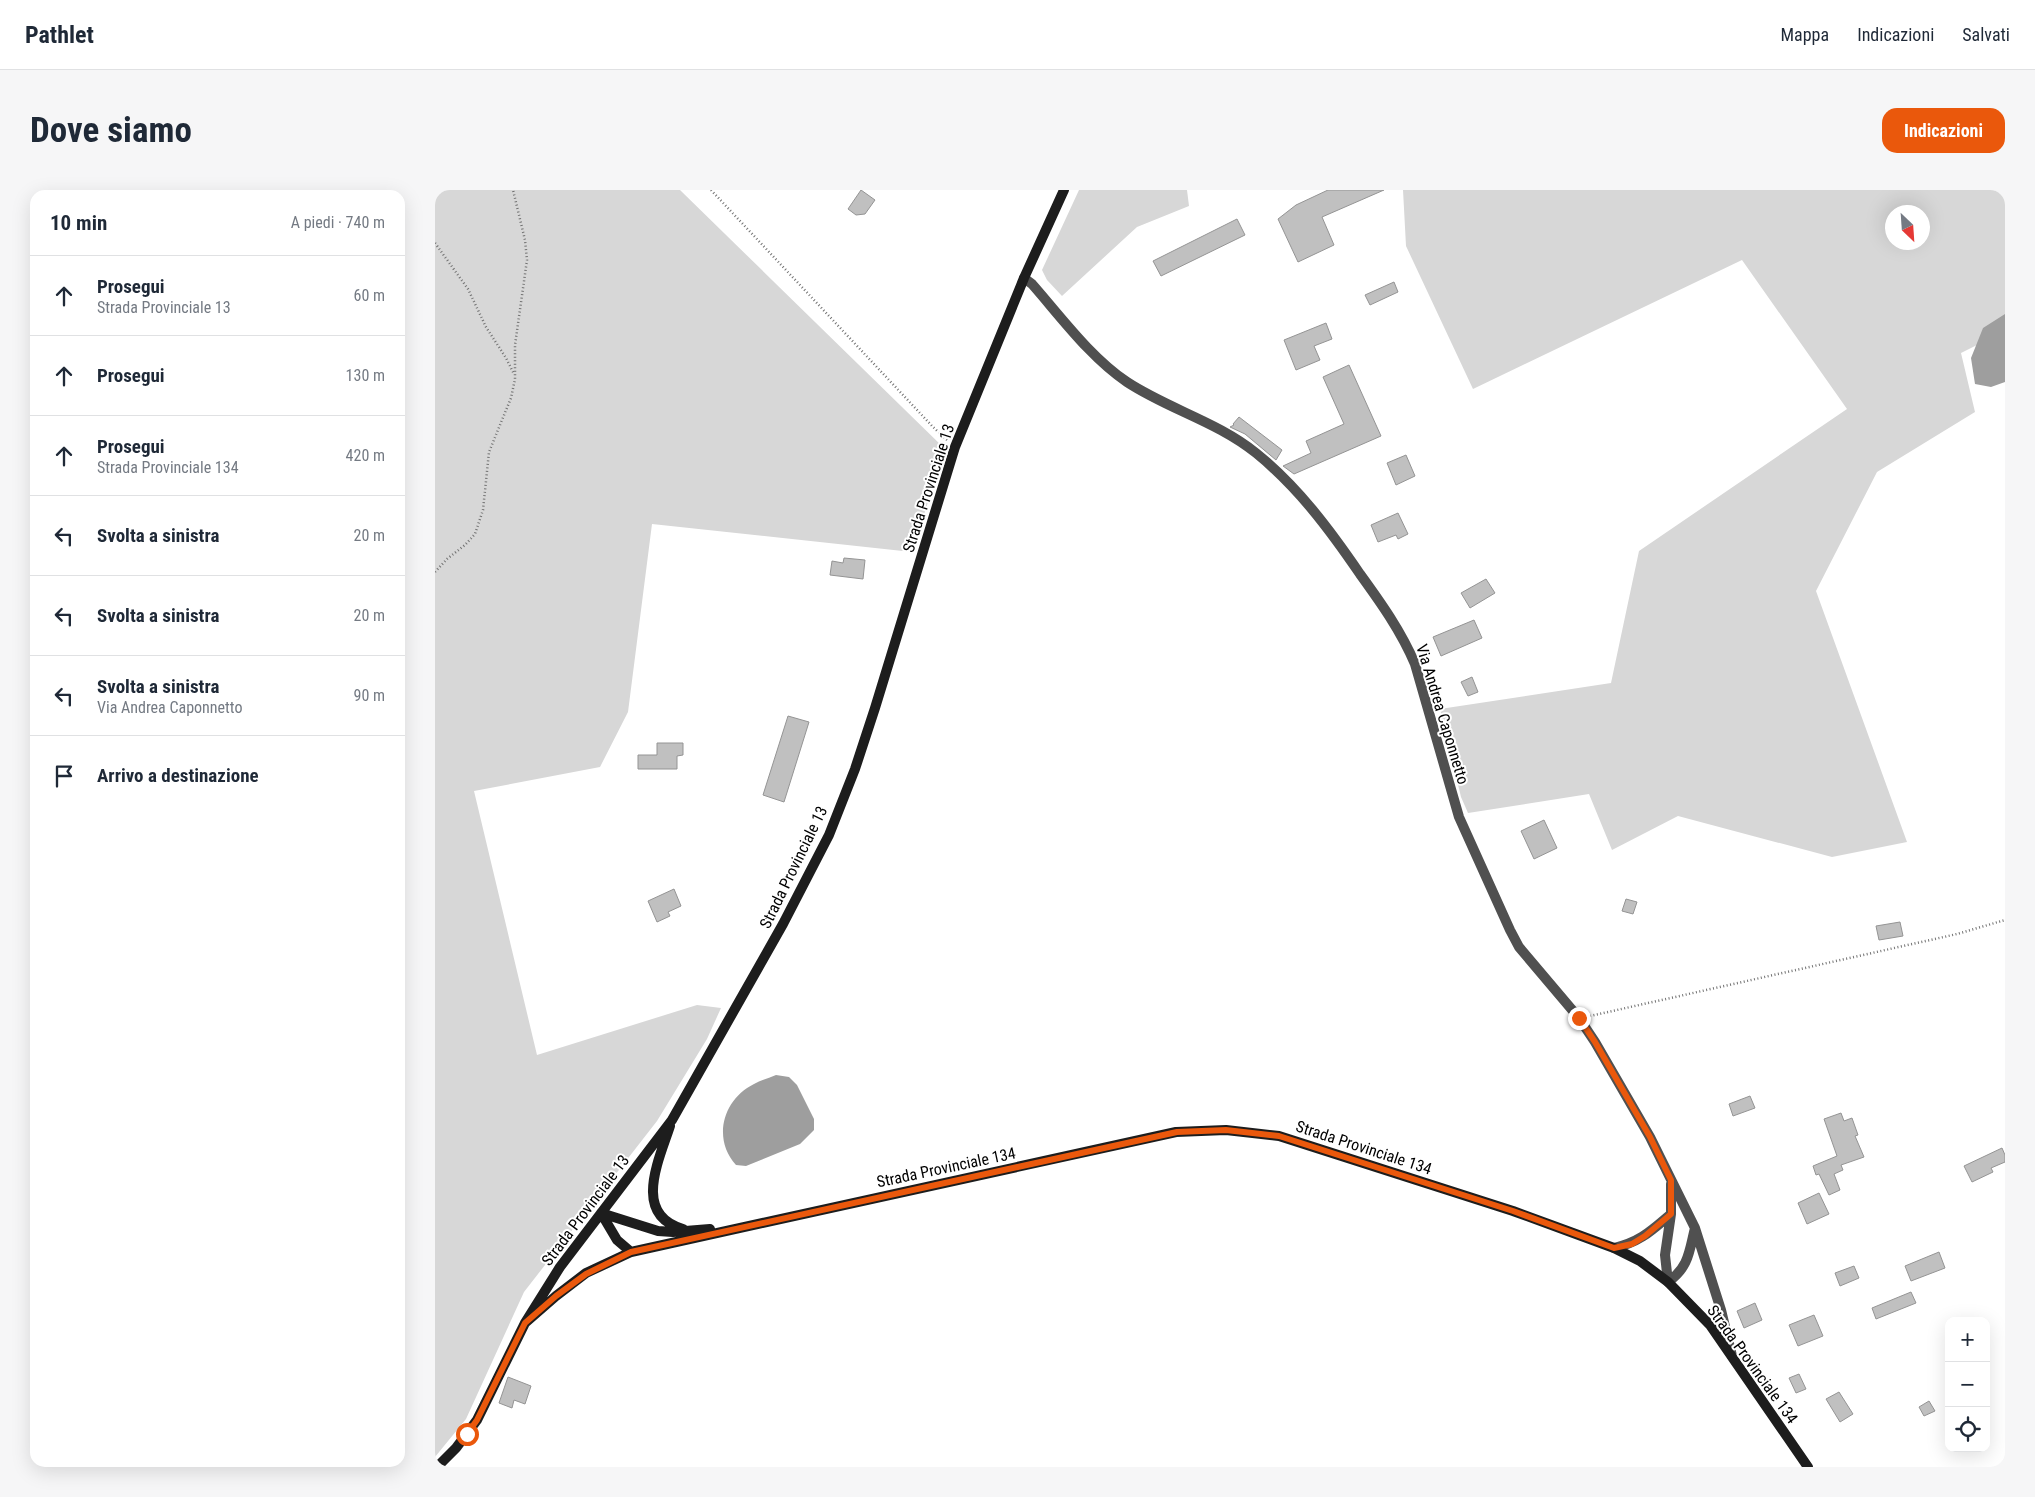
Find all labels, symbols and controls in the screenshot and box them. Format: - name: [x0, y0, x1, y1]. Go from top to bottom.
- text: Pathlet: [25, 21, 94, 49]
- text: Mappa: [1781, 24, 1829, 45]
- text: Indicazioni: [1857, 24, 1934, 45]
- text: Salvati: [1962, 24, 2010, 45]
- button: Indicazioni: [1882, 108, 2005, 153]
- text: Dove siamo: [30, 110, 192, 151]
- north arrow: [1885, 205, 1930, 250]
- text: 10 min: [50, 211, 107, 235]
- text: A piedi · 740 m: [291, 213, 385, 232]
- text: Prosegui: [97, 275, 165, 298]
- icon: ahead: [50, 282, 78, 310]
- text: 60 m: [353, 286, 385, 305]
- text: Strada Provinciale 13: [97, 298, 231, 317]
- icon: ahead: [50, 362, 78, 390]
- text: Prosegui: [97, 364, 165, 387]
- text: 130 m: [346, 366, 385, 385]
- street label: Strada Provinciale 13: [899, 422, 958, 555]
- text: Prosegui: [97, 435, 165, 458]
- icon: ahead: [50, 442, 78, 470]
- text: 420 m: [346, 446, 385, 465]
- text: Strada Provinciale 134: [97, 458, 239, 477]
- icon: left: [50, 522, 78, 550]
- text: Svolta a sinistra: [97, 524, 219, 547]
- text: 20 m: [353, 526, 385, 545]
- icon: left: [50, 602, 78, 630]
- text: Svolta a sinistra: [97, 604, 219, 627]
- text: 20 m: [353, 606, 385, 625]
- street label: Via Andrea Caponnetto: [1412, 642, 1473, 786]
- text: Svolta a sinistra: [97, 675, 219, 698]
- icon: left: [50, 682, 78, 710]
- text: 90 m: [353, 686, 385, 705]
- text: Via Andrea Caponnetto: [97, 698, 242, 717]
- icon: arrive: [50, 762, 78, 790]
- text: Arrivo a destinazione: [97, 764, 259, 787]
- street label: Strada Provinciale 13: [756, 803, 831, 931]
- route end: [1568, 1007, 1591, 1030]
- street label: Strada Provinciale 134: [1294, 1117, 1434, 1178]
- street label: Strada Provinciale 134: [875, 1143, 1017, 1191]
- street label: Strada Provinciale 13: [538, 1151, 633, 1269]
- street label: Strada Provinciale 134: [1703, 1301, 1802, 1427]
- map controls: [1945, 1317, 1990, 1452]
- button: +: [1945, 1317, 1990, 1362]
- button: −: [1945, 1362, 1990, 1407]
- button: locate: [1945, 1407, 1990, 1452]
- route start: [456, 1423, 479, 1446]

